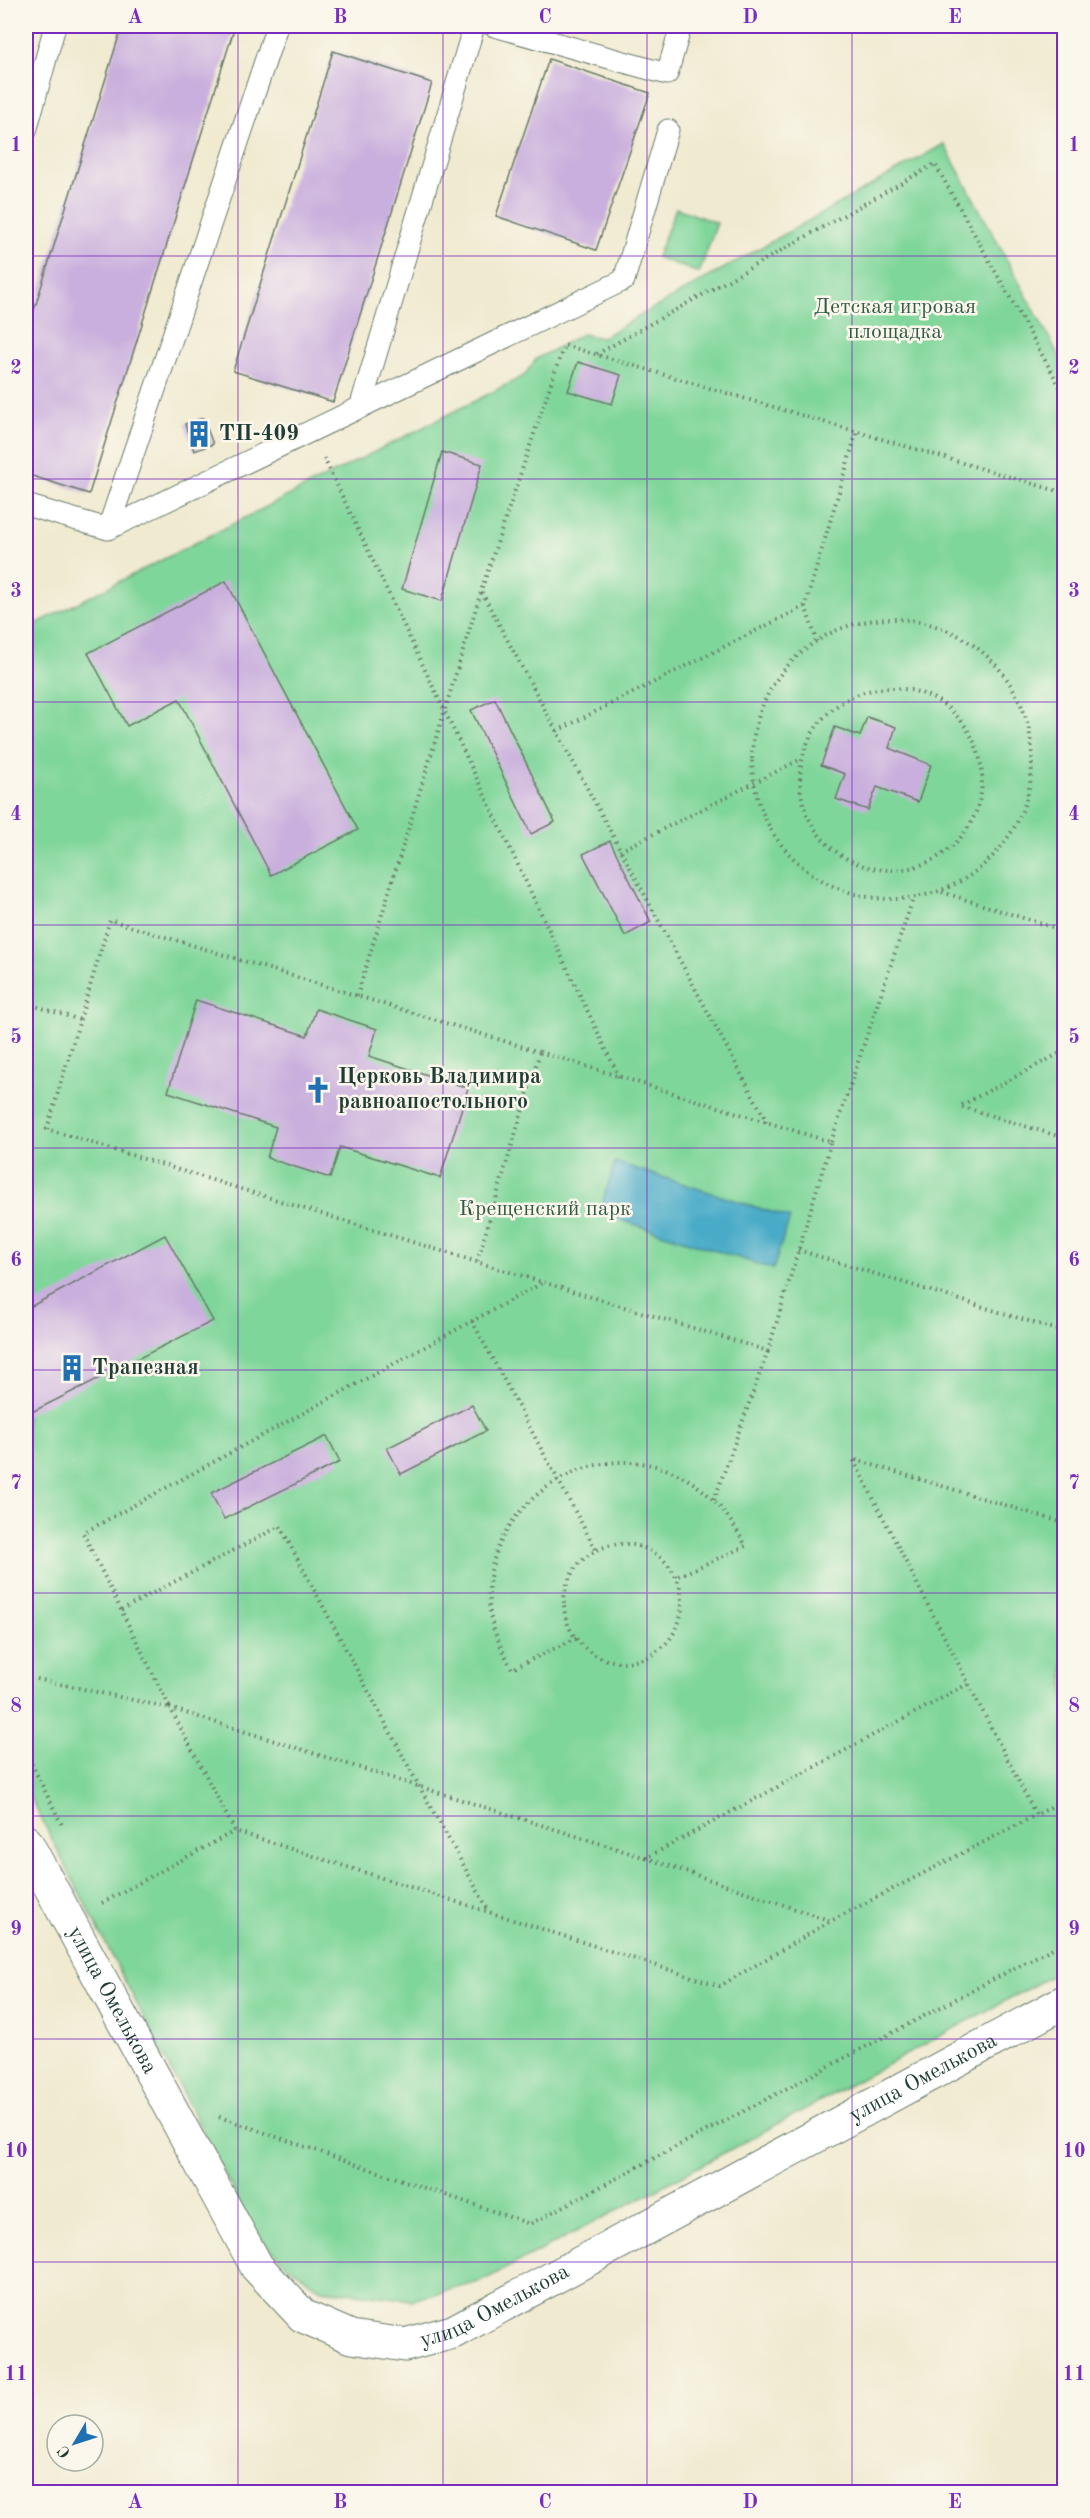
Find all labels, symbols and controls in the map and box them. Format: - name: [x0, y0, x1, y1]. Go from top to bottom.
- text: A: [127, 8, 143, 28]
- text: B: [333, 8, 347, 28]
- text: C: [538, 8, 552, 28]
- text: D: [742, 8, 758, 28]
- text: E: [948, 8, 962, 28]
- text: 1: [10, 136, 22, 156]
- text: 1: [1068, 136, 1080, 156]
- park label: Детская игровая площадка: [814, 296, 976, 343]
- text: 2: [10, 359, 22, 379]
- text: 2: [1068, 359, 1080, 379]
- building icon: ТП-409: [184, 419, 214, 449]
- place label: ТП-409: [219, 423, 299, 445]
- text: 3: [10, 582, 22, 602]
- text: 3: [1068, 582, 1080, 602]
- text: 4: [10, 805, 22, 825]
- text: 4: [1068, 805, 1080, 825]
- text: 5: [10, 1027, 22, 1048]
- text: 5: [1068, 1027, 1080, 1048]
- place label: Церковь Владимира равноапостольного: [338, 1066, 541, 1113]
- church icon: Церковь Владимира равноапостольного: [303, 1075, 333, 1105]
- park label: Крещенский парк: [459, 1198, 631, 1220]
- text: 6: [10, 1251, 22, 1271]
- text: 6: [1068, 1251, 1080, 1271]
- building icon: Трапезная: [57, 1353, 87, 1383]
- place label: Трапезная: [92, 1357, 199, 1379]
- text: 7: [10, 1474, 22, 1494]
- text: 7: [1068, 1474, 1080, 1494]
- text: 8: [10, 1697, 22, 1717]
- text: 8: [1068, 1697, 1080, 1717]
- text: 9: [10, 1920, 22, 1940]
- text: 9: [1068, 1920, 1080, 1940]
- street label: улица Омелькова: [63, 1923, 161, 2078]
- street label: улица Омелькова: [846, 2029, 1001, 2127]
- text: 10: [4, 2142, 28, 2162]
- text: 10: [1062, 2142, 1086, 2162]
- street label: улица Омелькова: [418, 2260, 573, 2351]
- text: 11: [4, 2365, 28, 2385]
- text: 11: [1062, 2365, 1086, 2385]
- north arrow: [45, 2413, 105, 2473]
- text: С: [55, 2442, 74, 2460]
- text: A: [127, 2493, 143, 2513]
- text: B: [333, 2493, 347, 2513]
- text: C: [538, 2493, 552, 2513]
- text: D: [742, 2493, 758, 2513]
- text: E: [948, 2493, 962, 2513]

